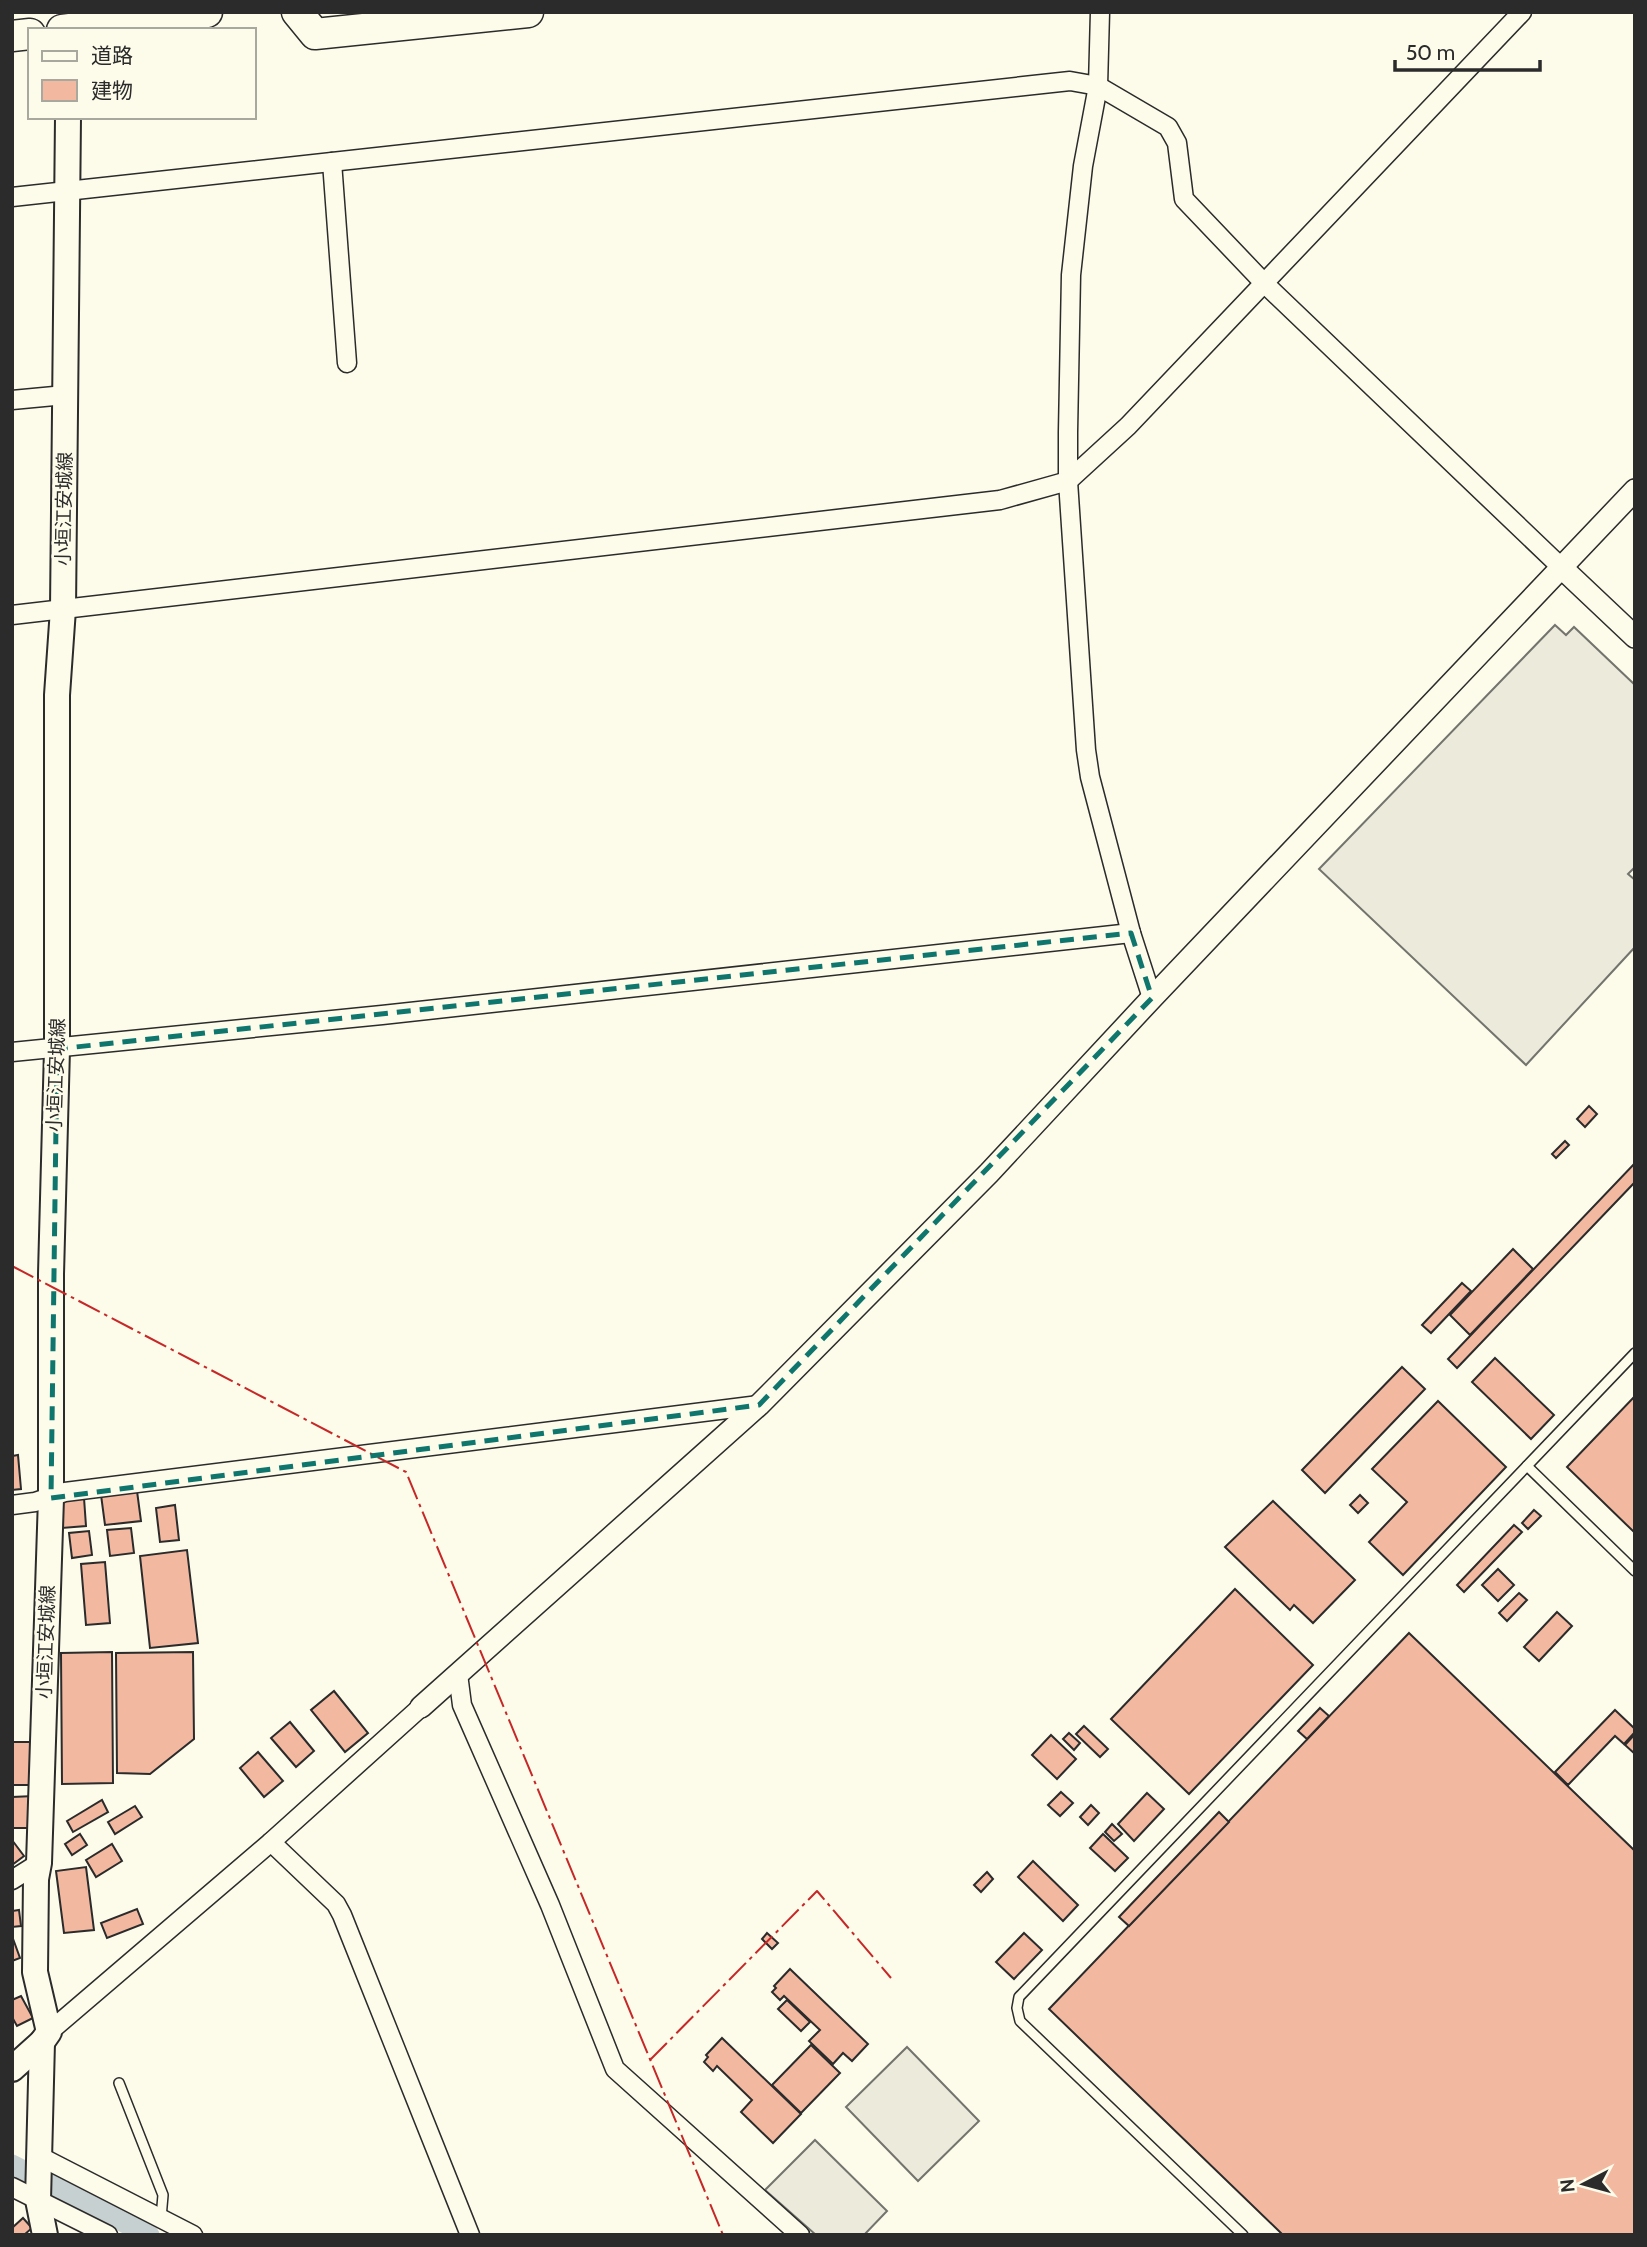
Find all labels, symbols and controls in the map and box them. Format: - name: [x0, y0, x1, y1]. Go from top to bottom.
- legend: [28, 28, 256, 119]
- scale bar: [1395, 28, 1540, 72]
- text: 50 m: [1406, 40, 1455, 65]
- text: 道路: [91, 43, 133, 68]
- text: 建物: [91, 78, 133, 103]
- street label: 小垣江安城線: [52, 452, 76, 566]
- street label: 小垣江安城線: [43, 1018, 69, 1132]
- street label: 小垣江安城線: [33, 1585, 59, 1699]
- north arrow: [1549, 2149, 1619, 2219]
- text: N: [1555, 2178, 1580, 2194]

